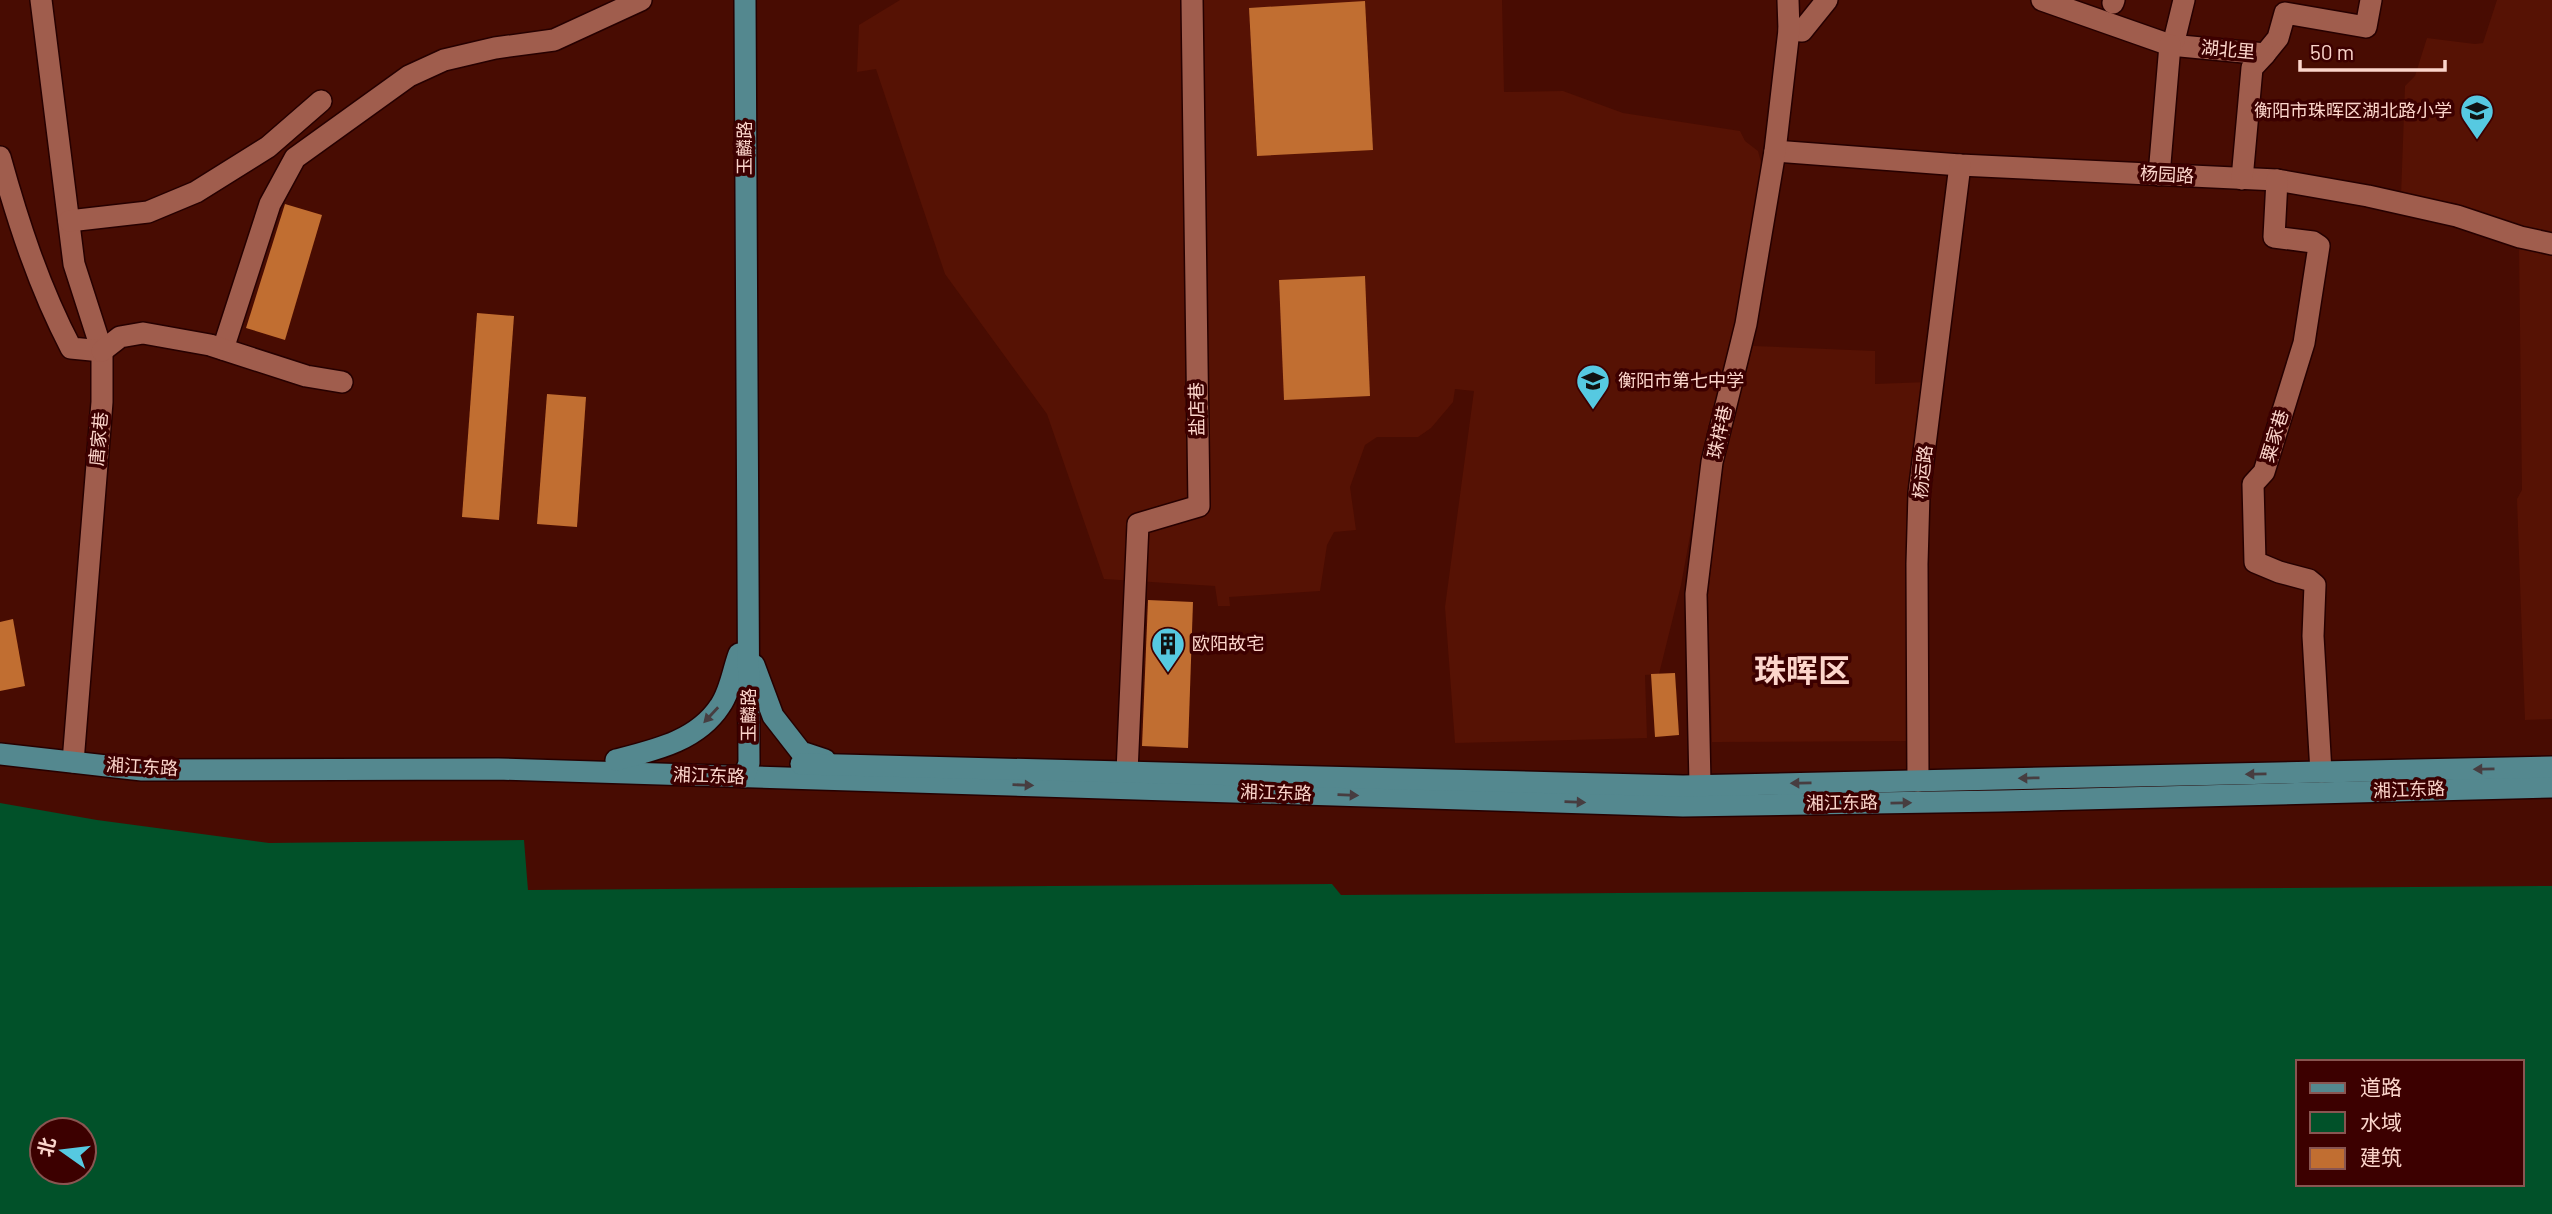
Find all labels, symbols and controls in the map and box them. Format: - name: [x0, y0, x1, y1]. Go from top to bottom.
- scale bar: [2300, 28, 2445, 72]
- street label: 湖北里: [2200, 36, 2256, 62]
- text: 50 m: [2310, 39, 2354, 64]
- school or university icon: 衡阳市珠晖区湖北路小学: [2458, 92, 2496, 141]
- place label: 衡阳市珠晖区湖北路小学: [2254, 99, 2452, 121]
- street label: 玉麟路: [733, 121, 755, 175]
- street label: 杨园路: [2140, 162, 2195, 186]
- school or university icon: 衡阳市第七中学: [1574, 362, 1612, 411]
- place label: 衡阳市第七中学: [1618, 369, 1744, 391]
- street label: 盐店巷: [1185, 382, 1207, 436]
- street label: 珠梓巷: [1702, 403, 1736, 461]
- street label: 粟家巷: [2256, 407, 2292, 465]
- street label: 唐家巷: [85, 411, 111, 467]
- street label: 杨运路: [1908, 444, 1936, 500]
- building icon: 欧阳故宅: [1149, 625, 1187, 674]
- place label: 欧阳故宅: [1192, 632, 1264, 654]
- district label: 珠晖区: [1754, 650, 1850, 688]
- street label: 玉麟路: [737, 688, 759, 742]
- one-way arrow: [704, 706, 720, 723]
- street label: 湘江东路: [106, 753, 179, 779]
- street label: 湘江东路: [673, 763, 745, 787]
- one-way arrow: [2473, 763, 2495, 774]
- one-way arrow: [2245, 768, 2267, 779]
- one-way arrow: [2018, 773, 2040, 784]
- one-way arrow: [1790, 777, 1812, 789]
- street label: 湘江东路: [2373, 777, 2445, 801]
- one-way arrow: [1012, 780, 1034, 791]
- street label: 湘江东路: [1240, 780, 1312, 804]
- one-way arrow: [1337, 790, 1359, 801]
- street label: 湘江东路: [1806, 790, 1878, 814]
- one-way arrow: [1565, 797, 1587, 808]
- one-way arrow: [1890, 797, 1912, 809]
- legend: [2296, 1060, 2524, 1186]
- text: 道路: [2360, 1074, 2402, 1099]
- text: 水域: [2360, 1109, 2402, 1134]
- north arrow: [28, 1116, 98, 1186]
- text: 北: [33, 1135, 59, 1159]
- text: 建筑: [2360, 1144, 2402, 1169]

